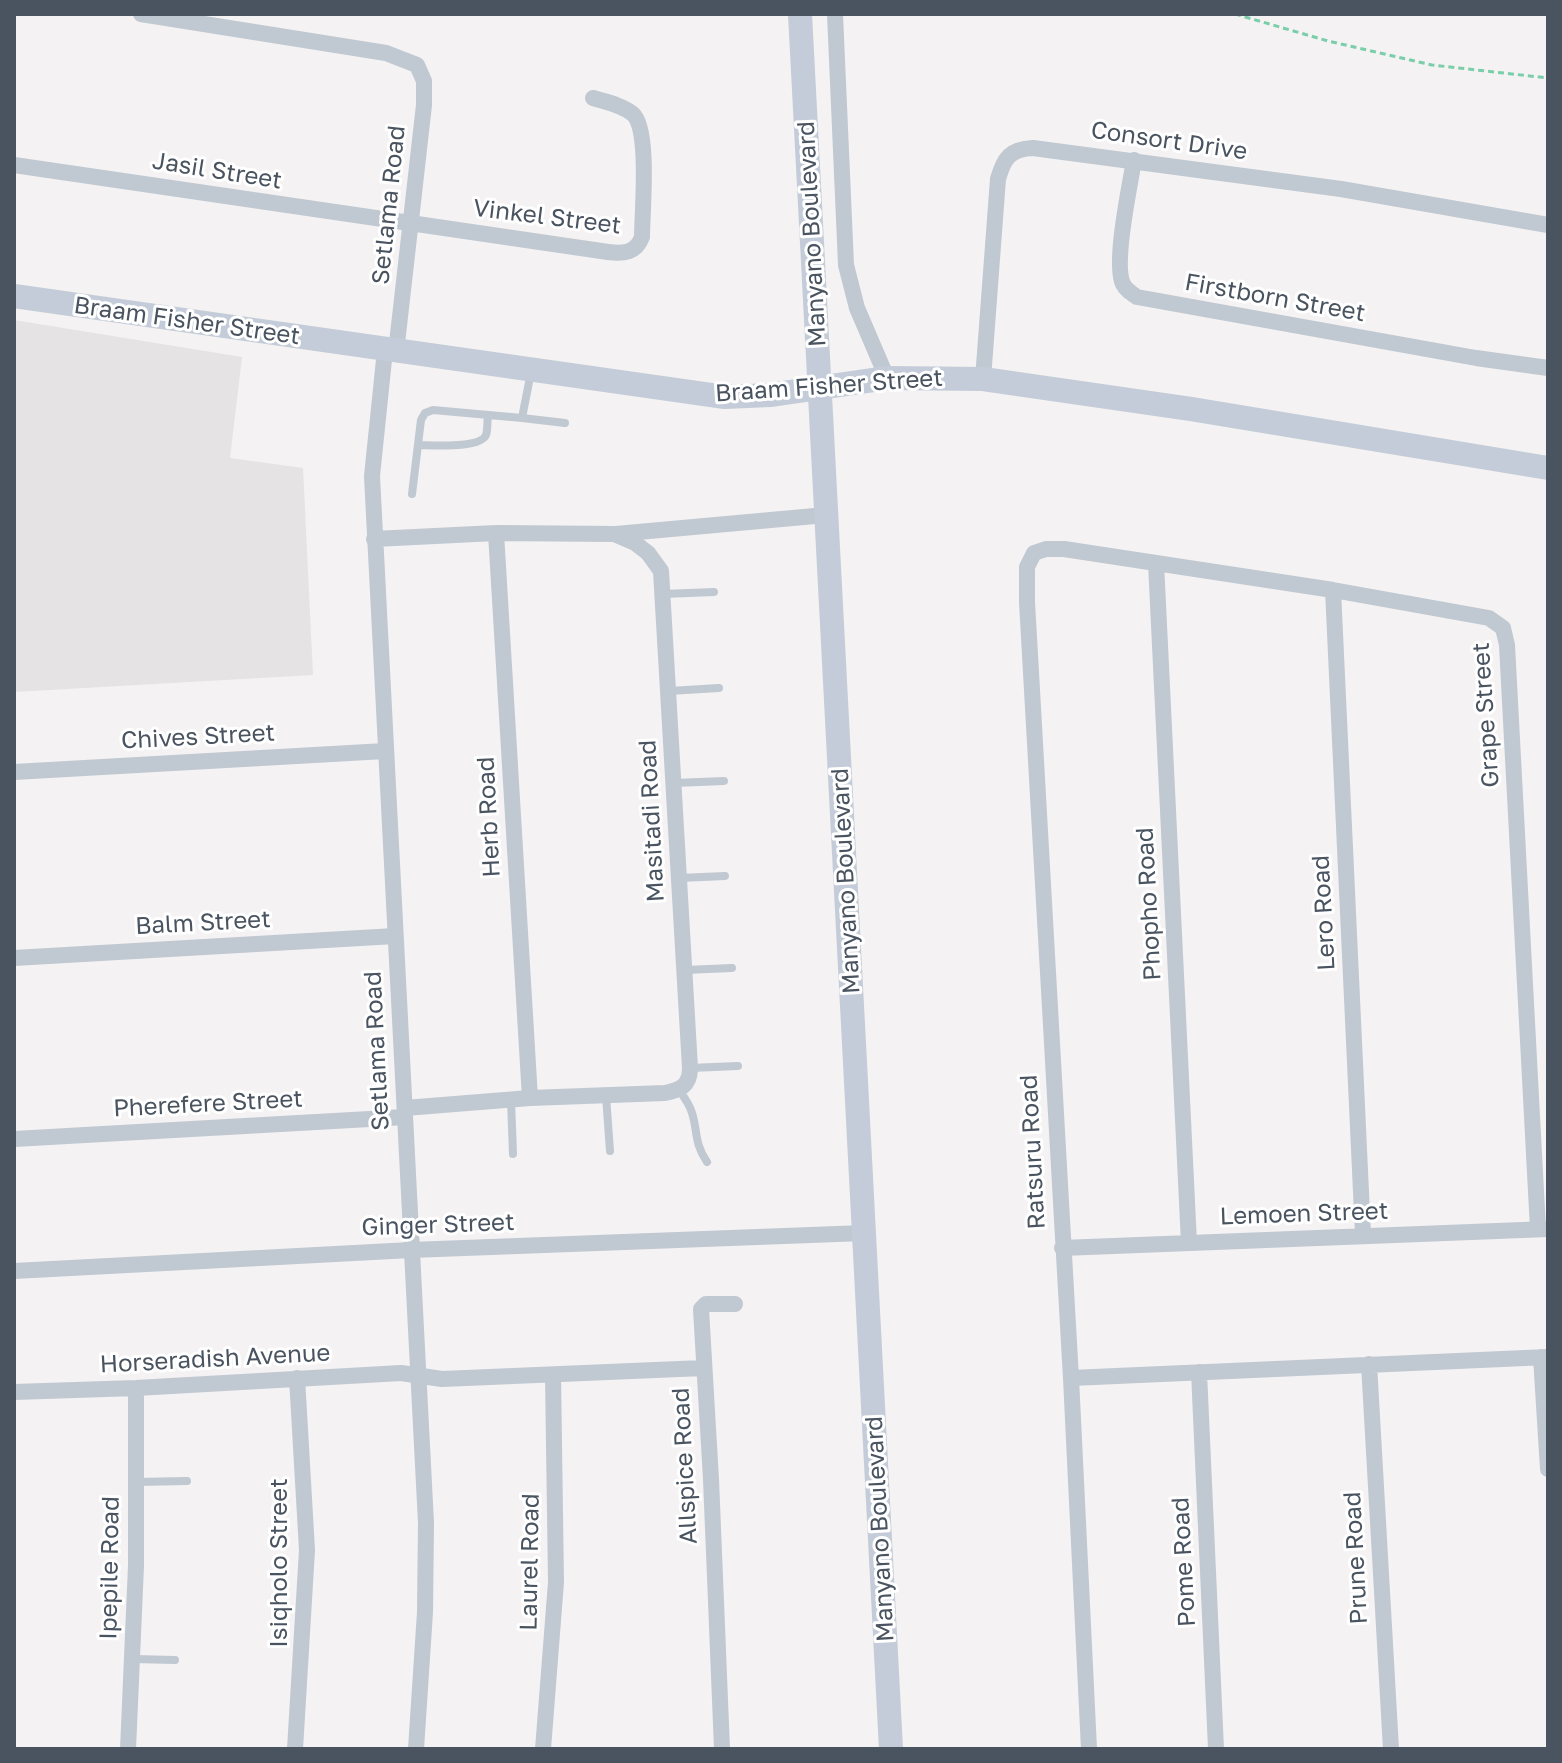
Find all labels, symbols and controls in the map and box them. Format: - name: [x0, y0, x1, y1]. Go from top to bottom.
- street label: Consort Drive: [1089, 116, 1249, 166]
- street label: Manyano Boulevard: [792, 120, 832, 348]
- street label: Setlama Road: [366, 124, 412, 286]
- street label: Jasil Street: [150, 147, 284, 195]
- street label: Vinkel Street: [471, 194, 623, 240]
- street label: Firstborn Street: [1183, 268, 1367, 328]
- street label: Braam Fisher Street: [72, 291, 302, 351]
- street label: Braam Fisher Street: [714, 364, 944, 408]
- street label: Grape Street: [1467, 642, 1505, 788]
- street label: Chives Street: [120, 719, 276, 755]
- street label: Masitadi Road: [633, 739, 671, 903]
- street label: Herb Road: [471, 756, 507, 878]
- street label: Manyano Boulevard: [826, 767, 866, 995]
- street label: Phopho Road: [1131, 827, 1167, 981]
- street label: Lero Road: [1307, 854, 1341, 972]
- street label: Balm Street: [135, 905, 271, 941]
- street label: Setlama Road: [358, 970, 396, 1132]
- street label: Ratsuru Road: [1015, 1074, 1051, 1230]
- street label: Pherefere Street: [113, 1085, 303, 1123]
- street label: Lemoen Street: [1219, 1197, 1389, 1231]
- street label: Ginger Street: [361, 1208, 515, 1242]
- street label: Horseradish Avenue: [99, 1339, 331, 1379]
- street label: Allspice Road: [667, 1387, 703, 1545]
- street label: Manyano Boulevard: [860, 1415, 900, 1643]
- street label: Isiqholo Street: [265, 1478, 293, 1648]
- street label: Prune Road: [1338, 1491, 1374, 1625]
- street label: Laurel Road: [514, 1493, 546, 1631]
- street label: Ipepile Road: [94, 1496, 126, 1640]
- street label: Pome Road: [1166, 1496, 1202, 1628]

